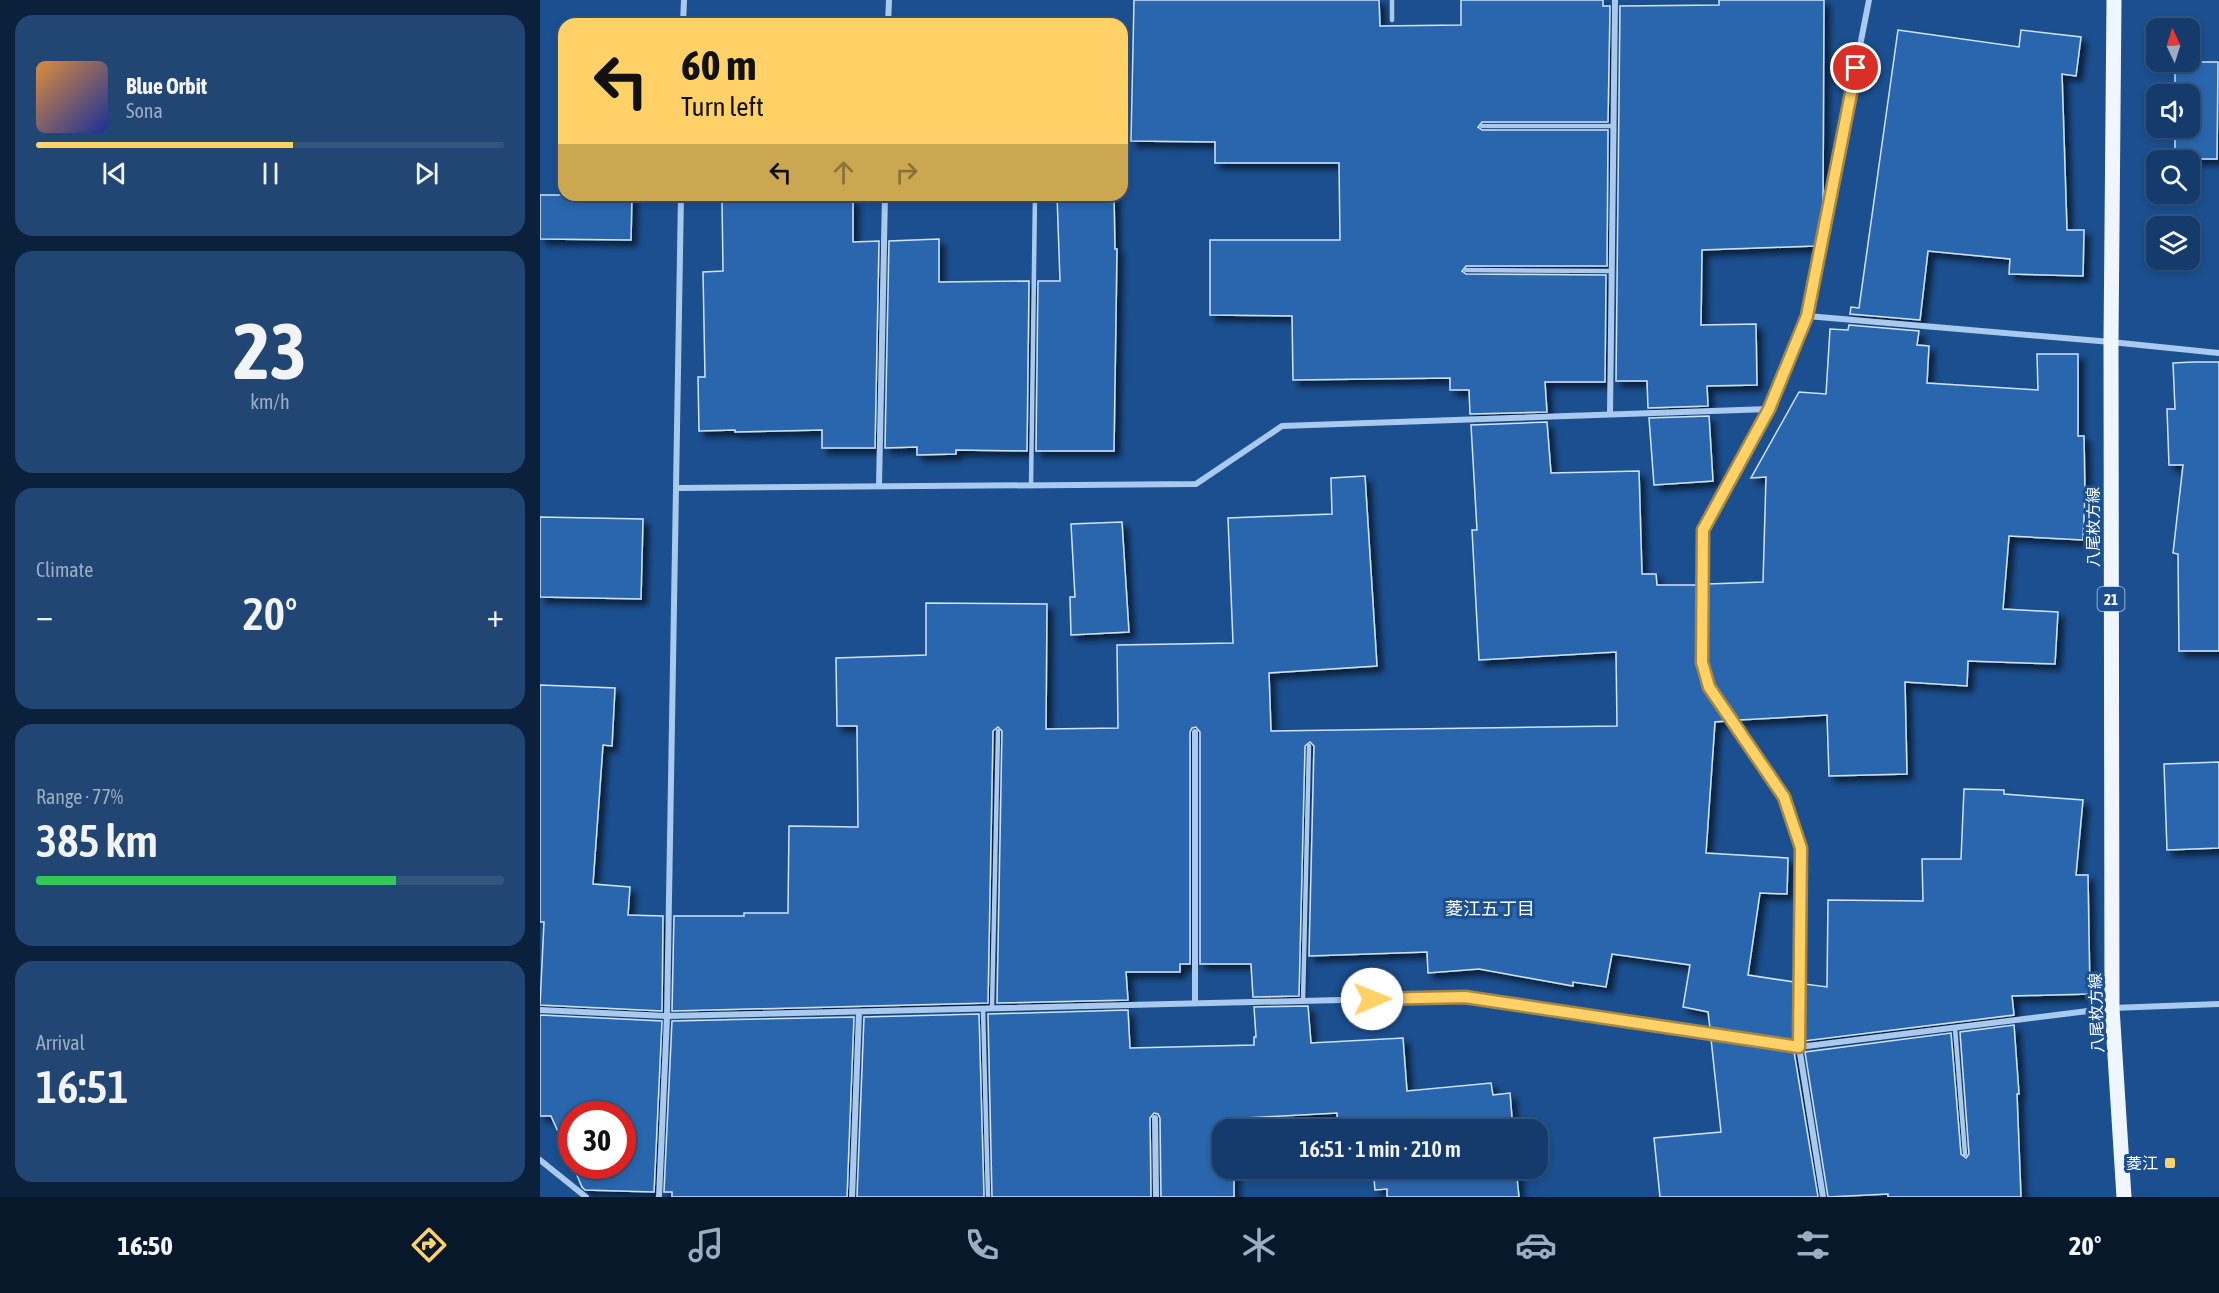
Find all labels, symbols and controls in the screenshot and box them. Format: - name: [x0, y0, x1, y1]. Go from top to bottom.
- north arrow: [2146, 18, 2200, 72]
- map controls: [2146, 18, 2200, 270]
- text: 60 m: [681, 41, 756, 89]
- icon: left: [582, 42, 660, 120]
- pin: [1830, 42, 1881, 93]
- icon: arrive: [1839, 51, 1872, 84]
- text: Blue Orbit: [126, 73, 207, 99]
- button: sound: [2146, 84, 2200, 138]
- text: Turn left: [681, 91, 764, 122]
- text: Sona: [126, 99, 163, 122]
- button: search: [2146, 150, 2200, 204]
- icon: left: [764, 156, 797, 189]
- icon: ahead: [827, 156, 860, 189]
- icon: right: [890, 156, 923, 189]
- icon: previous: [98, 157, 131, 190]
- icon: pause: [254, 157, 287, 190]
- icon: next: [410, 157, 443, 190]
- button: layers: [2146, 216, 2200, 270]
- text: 23: [233, 306, 307, 396]
- text: km/h: [250, 390, 290, 413]
- street label: 八尾枚方線: [2084, 487, 2102, 567]
- text: Climate: [36, 558, 93, 581]
- road number: 21: [2098, 587, 2124, 611]
- text: 20°: [243, 588, 297, 640]
- text: −: [36, 596, 53, 634]
- text: +: [487, 596, 504, 634]
- text: Range · 77%: [36, 785, 123, 808]
- text: 385 km: [36, 815, 158, 867]
- district label: 菱江五丁目: [1445, 898, 1535, 919]
- position arrow: [1340, 967, 1404, 1031]
- street label: 八尾枚方線: [2086, 973, 2106, 1053]
- text: Arrival: [36, 1031, 85, 1054]
- text: 16:51: [36, 1061, 129, 1113]
- speed limit sign: 30: [558, 1101, 636, 1179]
- text: 16:51 · 1 min · 210 m: [1299, 1136, 1461, 1162]
- place label: 菱江: [2126, 1154, 2158, 1172]
- marker: 菱江: [2163, 1156, 2177, 1170]
- icon: directions: [408, 1224, 450, 1266]
- icon: music: [685, 1224, 727, 1266]
- icon: phone: [961, 1224, 1003, 1266]
- icon: climate: [1238, 1224, 1280, 1266]
- icon: car: [1515, 1224, 1557, 1266]
- icon: filters: [1792, 1224, 1834, 1266]
- text: 16:50: [117, 1230, 173, 1261]
- text: 20°: [2069, 1230, 2102, 1261]

